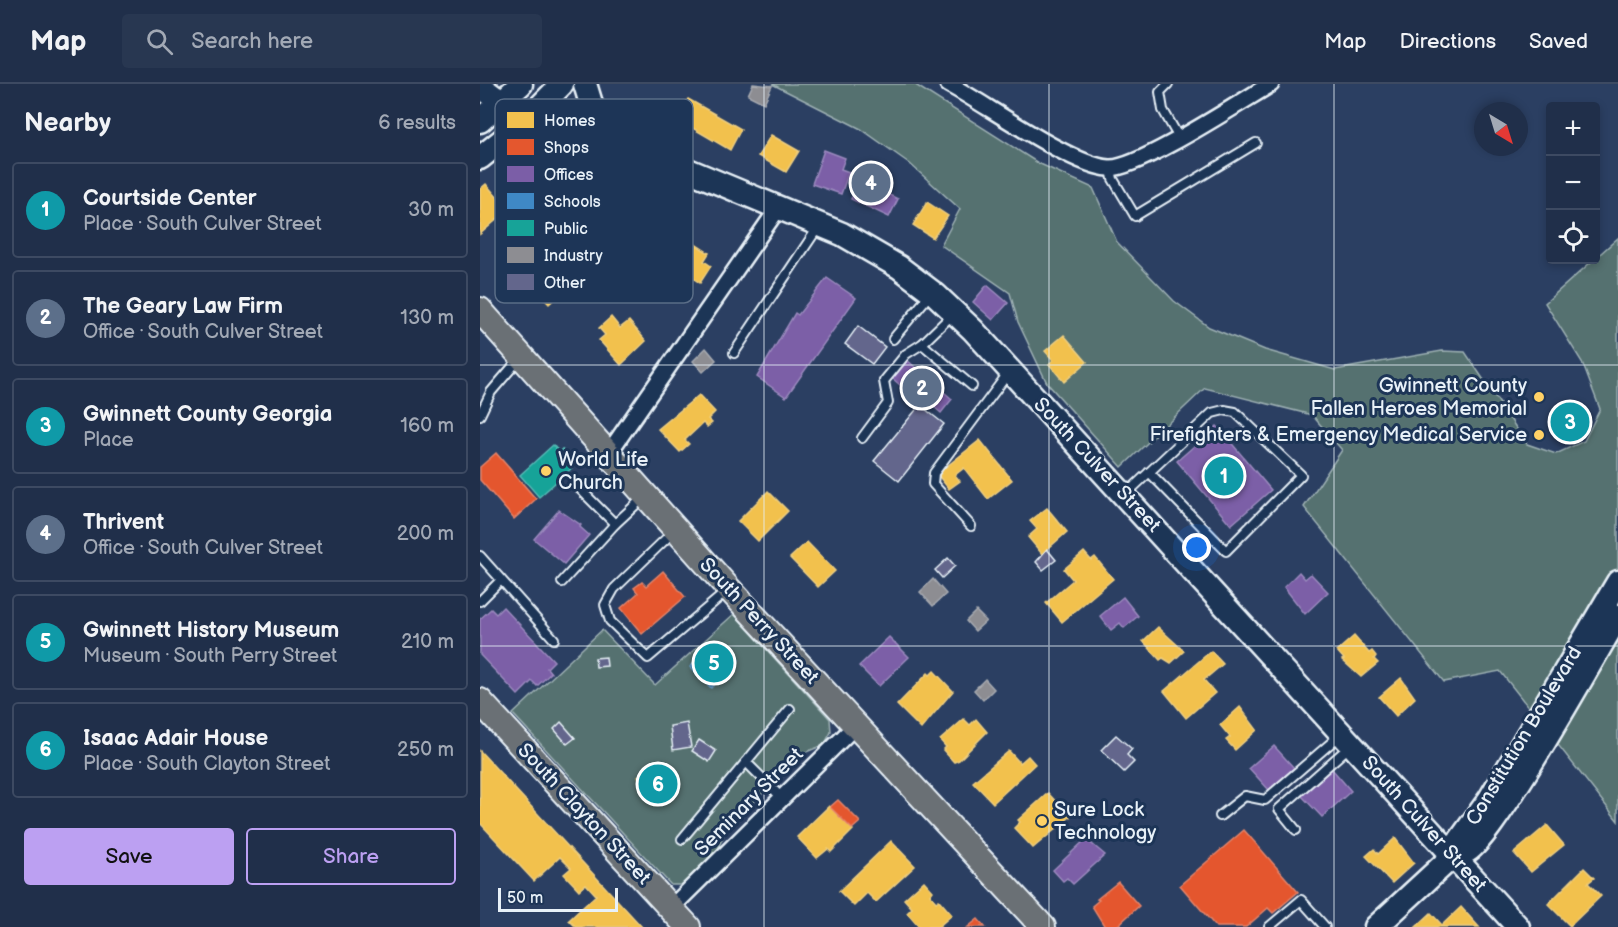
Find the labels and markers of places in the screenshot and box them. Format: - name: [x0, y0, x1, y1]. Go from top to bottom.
- pin: 4: [852, 160, 890, 206]
- pin: 2: [902, 366, 942, 410]
- place label: Gwinnett County Fallen Heroes Memorial: [1311, 374, 1527, 421]
- marker: Gwinnett County Fallen Heroes Memorial: [1532, 390, 1546, 404]
- pin: 3: [1550, 400, 1590, 444]
- place label: Firefighters & Emergency Medical Service: [1149, 423, 1527, 447]
- marker: Firefighters & Emergency Medical Service: [1532, 428, 1546, 442]
- place label: World Life Church: [558, 448, 648, 495]
- pin: 1: [1204, 454, 1244, 498]
- marker: World Life Church: [539, 464, 553, 478]
- pin: 5: [694, 640, 734, 686]
- pin: 6: [638, 762, 678, 806]
- place label: Sure Lock Technology: [1054, 798, 1156, 845]
- marker: Sure Lock Technology: [1035, 814, 1049, 828]

